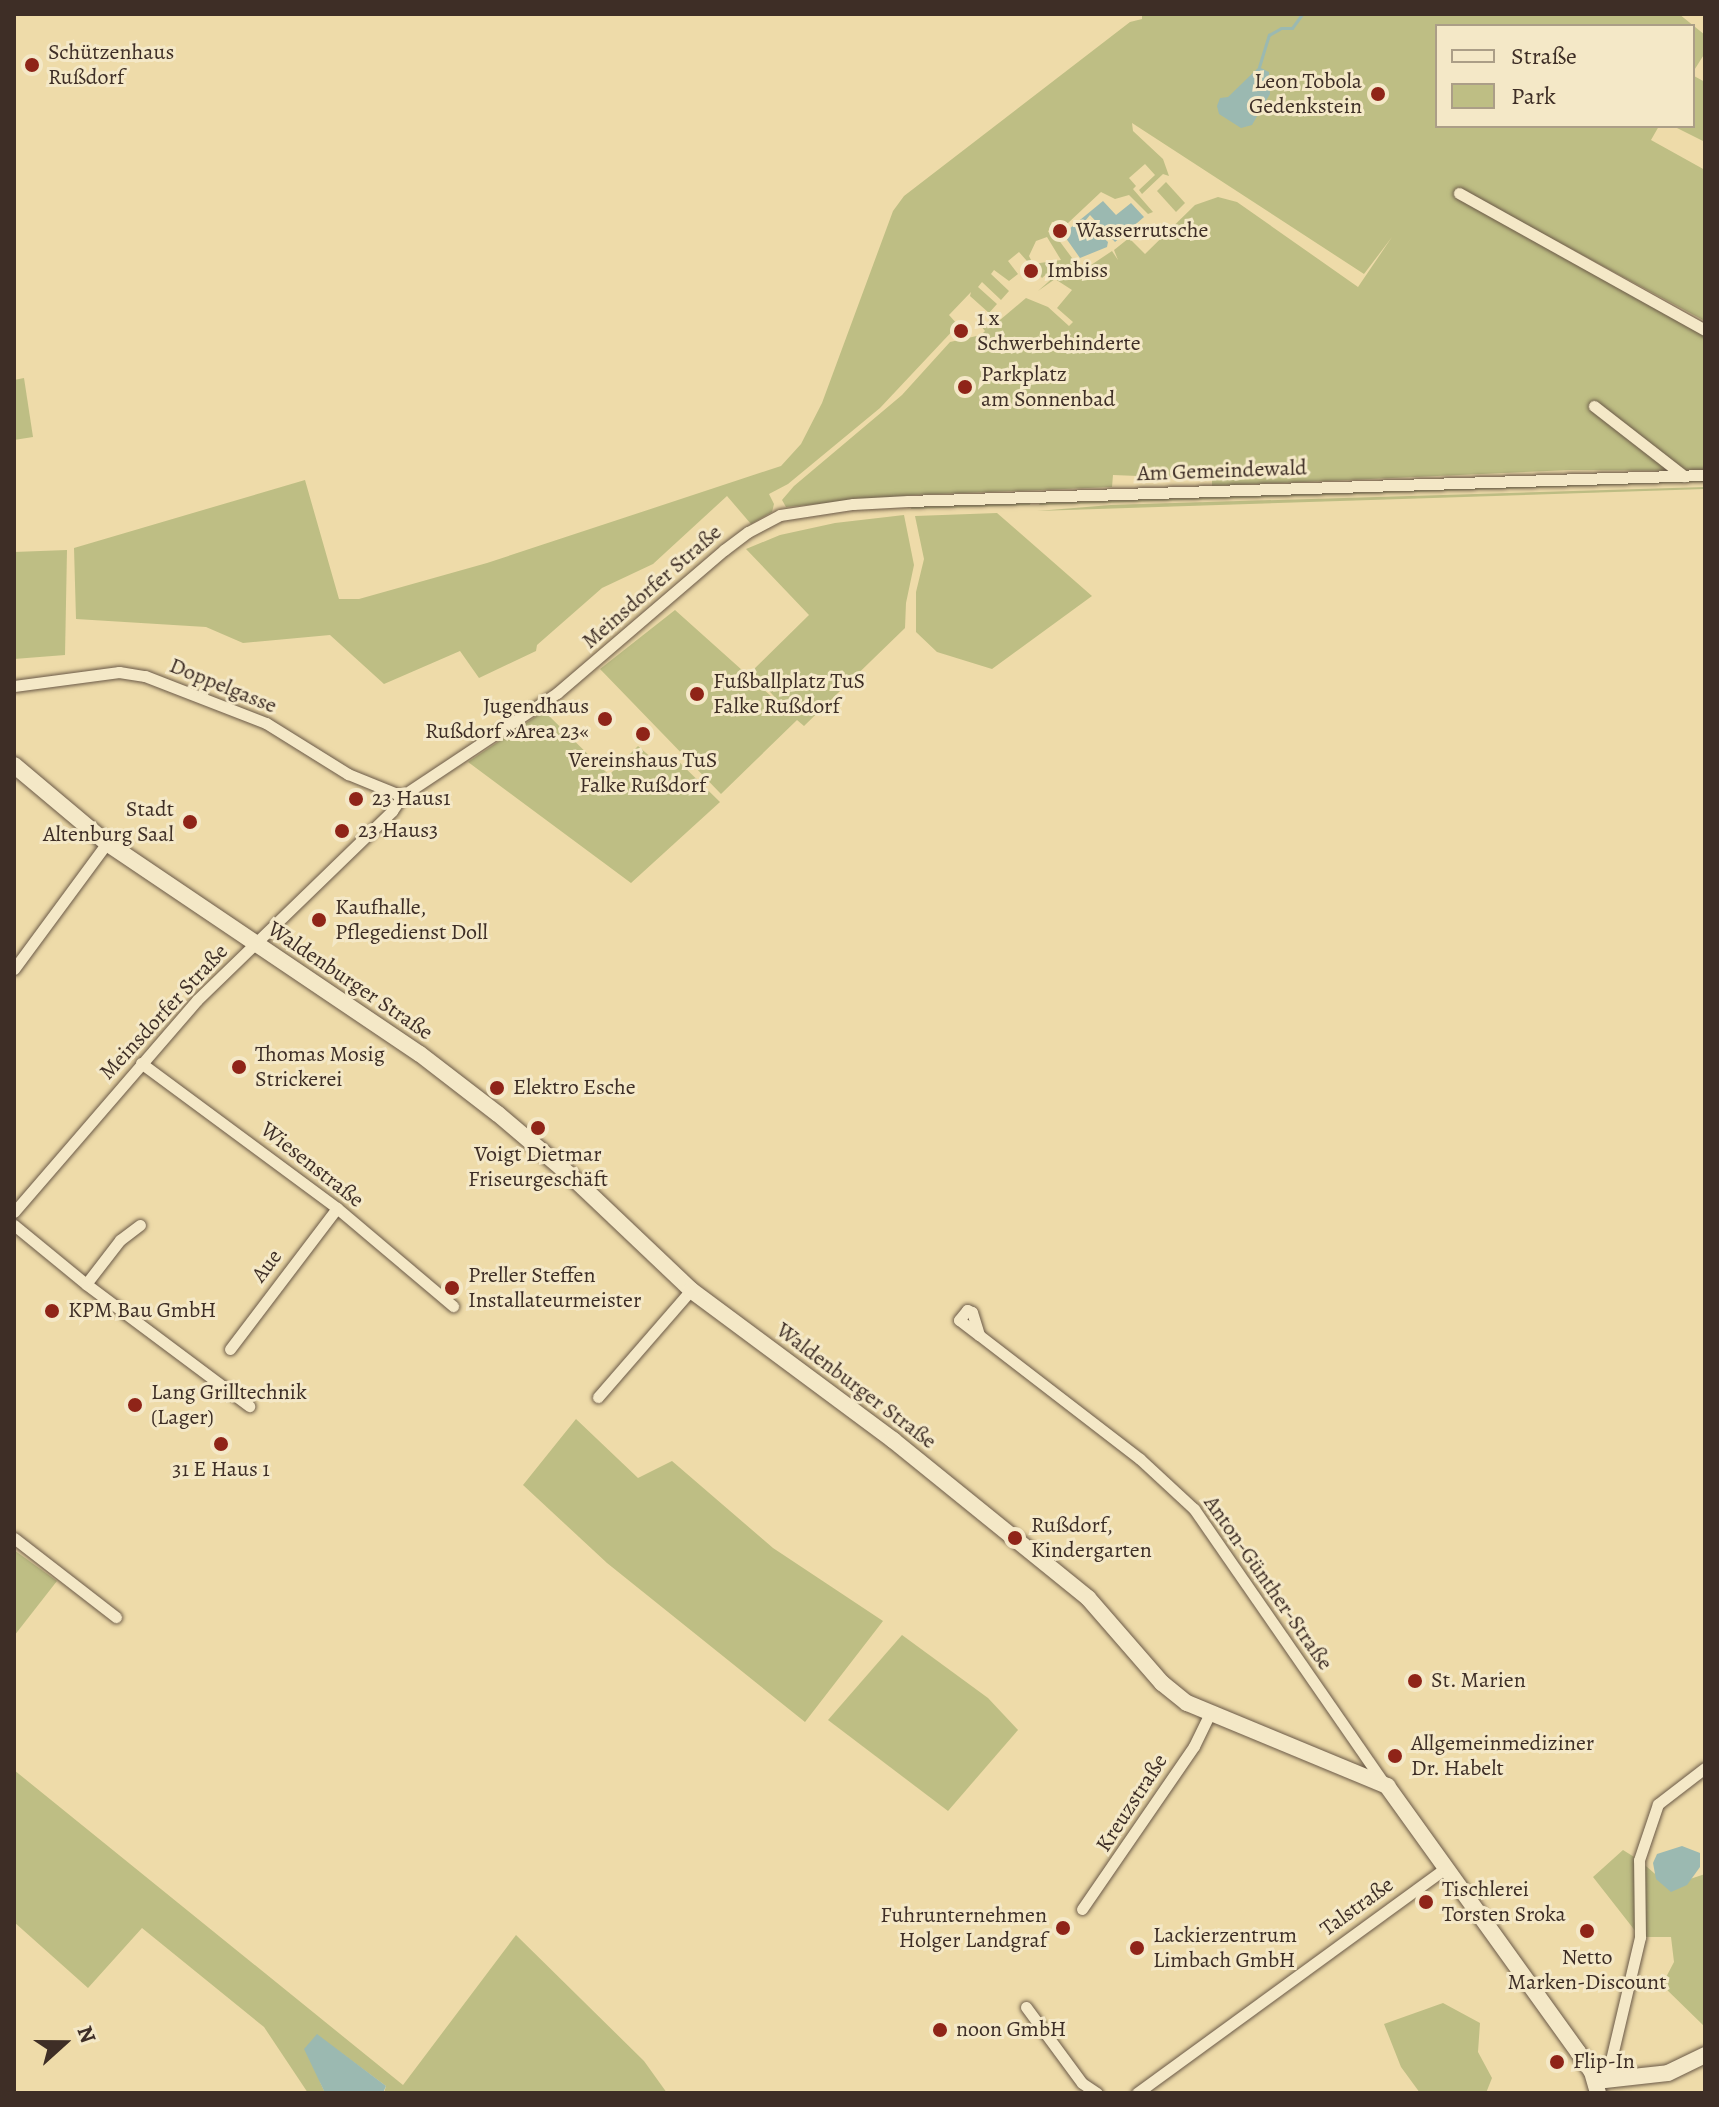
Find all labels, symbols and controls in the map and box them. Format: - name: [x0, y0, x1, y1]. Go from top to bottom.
- legend: [1435, 24, 1695, 128]
- place label: Schützenhaus Rußdorf: [48, 39, 174, 90]
- text: Straße: [1511, 40, 1577, 72]
- marker: Schützenhaus Rußdorf: [23, 56, 41, 74]
- place label: Leon Tobola Gedenkstein: [1249, 68, 1362, 120]
- text: Park: [1511, 80, 1556, 112]
- marker: Leon Tobola Gedenkstein: [1369, 85, 1387, 103]
- place label: Wasserrutsche: [1076, 218, 1208, 244]
- marker: Wasserrutsche: [1051, 222, 1069, 240]
- place label: Imbiss: [1047, 258, 1108, 284]
- marker: Imbiss: [1022, 262, 1040, 280]
- place label: 1 x Schwerbehinderte: [977, 305, 1141, 356]
- marker: 1 x Schwerbehinderte: [952, 322, 970, 340]
- place label: Parkplatz am Sonnenbad: [981, 361, 1115, 412]
- marker: Parkplatz am Sonnenbad: [956, 378, 974, 396]
- street label: Am Gemeindewald: [1137, 455, 1307, 487]
- street label: Meinsdorfer Straße: [577, 519, 727, 655]
- street label: Doppelgasse: [165, 653, 281, 719]
- place label: Fußballplatz TuS Falke Rußdorf: [713, 668, 865, 720]
- marker: Fußballplatz TuS Falke Rußdorf: [688, 685, 706, 703]
- place label: Jugendhaus Rußdorf »Area 23«: [425, 693, 589, 744]
- marker: Jugendhaus Rußdorf »Area 23«: [596, 710, 614, 728]
- marker: Vereinshaus TuS Falke Rußdorf: [634, 725, 652, 743]
- place label: Vereinshaus TuS Falke Rußdorf: [569, 747, 717, 798]
- place label: 23 Haus1: [372, 786, 451, 812]
- marker: 23 Haus1: [347, 790, 365, 808]
- place label: Stadt Altenburg Saal: [43, 796, 174, 848]
- marker: Stadt Altenburg Saal: [181, 813, 199, 831]
- place label: 23 Haus3: [358, 818, 438, 844]
- marker: 23 Haus3: [333, 822, 351, 840]
- place label: Kaufhalle, Pflegedienst Doll: [335, 894, 488, 946]
- marker: Kaufhalle, Pflegedienst Doll: [310, 911, 328, 929]
- street label: Waldenburger Straße: [262, 916, 438, 1046]
- street label: Meinsdorfer Straße: [94, 939, 234, 1085]
- place label: Thomas Mosig Strickerei: [255, 1041, 385, 1092]
- marker: Thomas Mosig Strickerei: [230, 1058, 248, 1076]
- place label: Elektro Esche: [513, 1075, 636, 1101]
- marker: Elektro Esche: [488, 1079, 506, 1097]
- street label: Wiesenstraße: [255, 1116, 369, 1214]
- marker: Voigt Dietmar Friseurgeschäft: [529, 1119, 547, 1137]
- place label: Voigt Dietmar Friseurgeschäft: [468, 1141, 608, 1192]
- street label: Aue: [246, 1244, 288, 1288]
- place label: Preller Steffen Installateurmeister: [468, 1262, 641, 1314]
- marker: Preller Steffen Installateurmeister: [443, 1279, 461, 1297]
- place label: KPM Bau GmbH: [68, 1298, 216, 1324]
- marker: KPM Bau GmbH: [43, 1302, 61, 1320]
- street label: Waldenburger Straße: [771, 1317, 941, 1455]
- place label: Lang Grilltechnik (Lager): [151, 1379, 307, 1430]
- marker: Lang Grilltechnik (Lager): [126, 1396, 144, 1414]
- marker: 31 E Haus 1: [212, 1435, 230, 1453]
- place label: 31 E Haus 1: [172, 1457, 270, 1483]
- street label: Anton-Günther-Straße: [1198, 1491, 1338, 1675]
- place label: Rußdorf, Kindergarten: [1031, 1512, 1152, 1564]
- marker: Rußdorf, Kindergarten: [1006, 1529, 1024, 1547]
- place label: St. Marien: [1431, 1668, 1526, 1694]
- marker: St. Marien: [1406, 1672, 1424, 1690]
- place label: Allgemeinmediziner Dr. Habelt: [1411, 1730, 1594, 1782]
- marker: Allgemeinmediziner Dr. Habelt: [1386, 1747, 1404, 1765]
- street label: Kreuzstraße: [1091, 1749, 1173, 1857]
- street label: Talstraße: [1315, 1872, 1399, 1942]
- place label: Tischlerei Torsten Sroka: [1442, 1876, 1566, 1928]
- marker: Tischlerei Torsten Sroka: [1417, 1893, 1435, 1911]
- place label: Fuhrunternehmen Holger Landgraf: [880, 1902, 1047, 1954]
- marker: Fuhrunternehmen Holger Landgraf: [1054, 1919, 1072, 1937]
- place label: Lackierzentrum Limbach GmbH: [1153, 1922, 1297, 1974]
- marker: Netto Marken-Discount: [1578, 1922, 1596, 1940]
- marker: Lackierzentrum Limbach GmbH: [1128, 1939, 1146, 1957]
- place label: Netto Marken-Discount: [1508, 1944, 1666, 1996]
- north arrow: [24, 2003, 104, 2083]
- place label: noon GmbH: [956, 2017, 1066, 2043]
- marker: noon GmbH: [931, 2021, 949, 2039]
- text: N: [70, 2022, 103, 2047]
- place label: Flip-In: [1573, 2049, 1635, 2075]
- marker: Flip-In: [1548, 2053, 1566, 2071]

